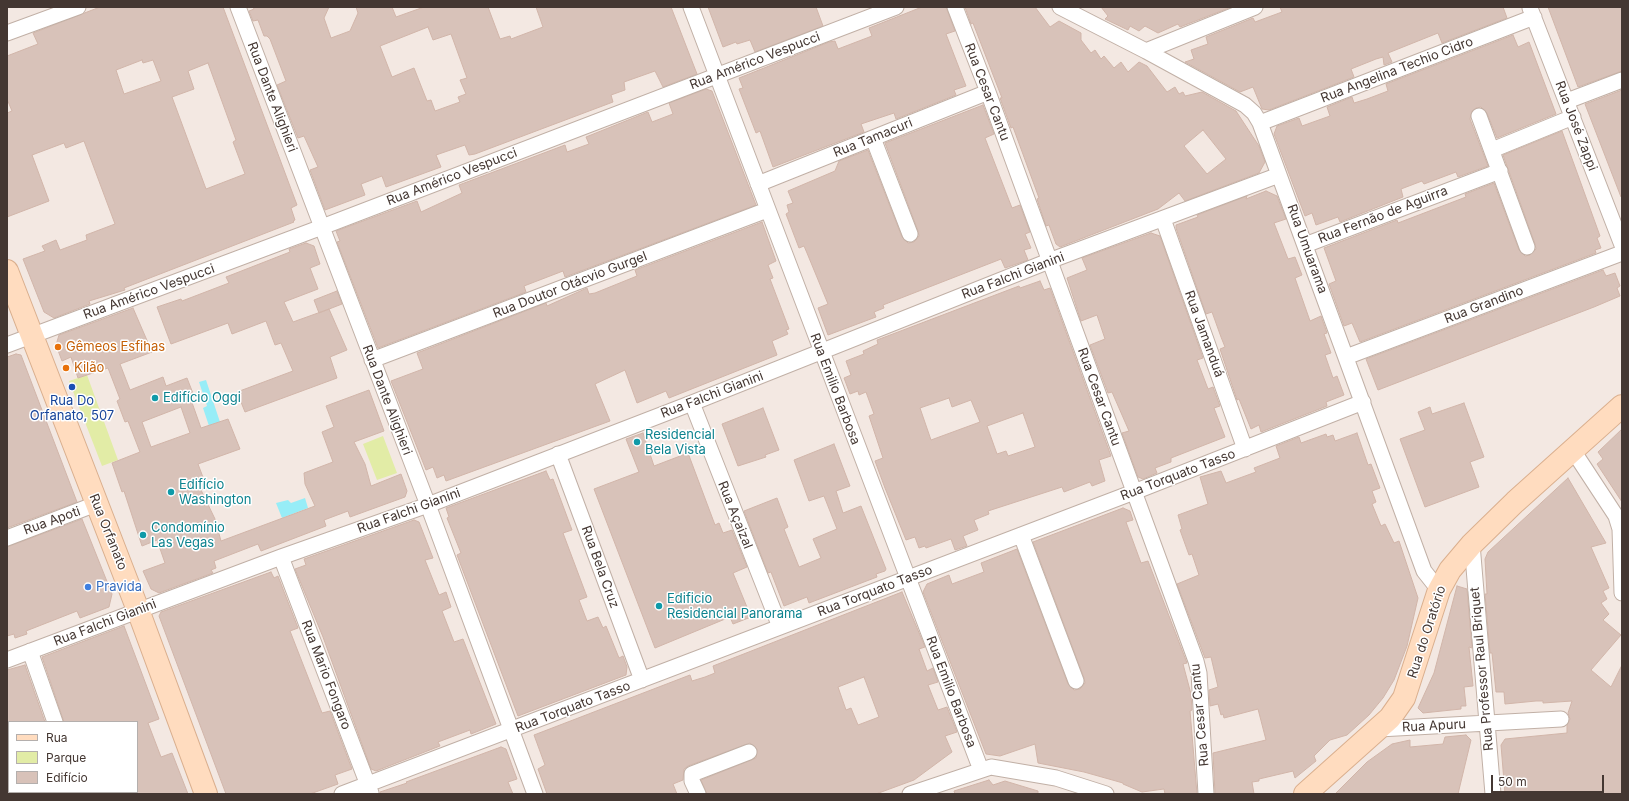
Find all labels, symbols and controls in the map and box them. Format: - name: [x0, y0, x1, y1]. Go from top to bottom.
- street label: Rua Américo Vespucci: [688, 29, 822, 93]
- street label: Rua Angelina Techio Cidro: [1319, 34, 1475, 106]
- street label: Rua Dante Alighieri: [244, 40, 300, 154]
- street label: Rua Cesar Cantu: [961, 41, 1013, 143]
- street label: Rua José Zappi: [1552, 79, 1600, 173]
- street label: Rua Tamacuri: [831, 115, 915, 161]
- street label: Rua Américo Vespucci: [385, 145, 519, 209]
- street label: Rua Fernão de Aguirra: [1316, 183, 1450, 247]
- street label: Rua Umuarama: [1284, 202, 1330, 296]
- street label: Rua Doutor Otácvio Gurgel: [491, 248, 649, 322]
- street label: Rua Falchi Gianini: [960, 249, 1066, 303]
- street label: Rua Américo Vespucci: [81, 261, 217, 323]
- street label: Rua Grandino: [1442, 283, 1526, 327]
- street label: Rua Jamanduá: [1181, 289, 1227, 379]
- street label: Rua Emilio Barbosa: [807, 331, 863, 447]
- place label: Gêmeos Esfihas: [66, 339, 165, 355]
- marker: Gêmeos Esfihas: [53, 342, 63, 352]
- street label: Rua Dante Alighieri: [359, 343, 415, 457]
- street label: Rua Cesar Cantu: [1074, 346, 1124, 448]
- place label: Kilão: [74, 360, 104, 376]
- marker: Kilão: [61, 363, 71, 373]
- street label: Rua Falchi Gianini: [659, 368, 765, 422]
- marker: Rua Do Orfanato, 507: [67, 382, 77, 392]
- place label: Edifício Oggi: [163, 390, 241, 406]
- place label: Rua Do Orfanato, 507: [30, 393, 114, 424]
- marker: Edifício Oggi: [150, 393, 160, 403]
- place label: Residencial Bela Vista: [645, 427, 715, 458]
- marker: Residencial Bela Vista: [632, 437, 642, 447]
- street label: Rua Torquato Tasso: [1118, 446, 1238, 504]
- place label: Edifício Washington: [179, 477, 251, 508]
- street label: Rua Açaizal: [714, 479, 756, 551]
- street label: Rua Falchi Gianini: [355, 485, 463, 537]
- marker: Edifício Washington: [166, 487, 176, 497]
- street label: Rua Orfanato: [86, 492, 130, 572]
- street label: Rua Apoti: [22, 504, 82, 538]
- place label: Condomínio Las Vegas: [151, 520, 225, 551]
- street label: Rua Bela Cruz: [578, 524, 622, 610]
- marker: Condomínio Las Vegas: [138, 530, 148, 540]
- street label: Rua Torquato Tasso: [815, 562, 935, 620]
- place label: Pravida: [96, 579, 142, 595]
- marker: Pravida: [83, 582, 93, 592]
- street label: Rua do Oratório: [1405, 584, 1449, 680]
- street label: Rua Professor Raul Briquet: [1467, 587, 1497, 751]
- place label: Edificio Residencial Panorama: [667, 591, 803, 622]
- street label: Rua Falchi Gianini: [52, 596, 158, 650]
- marker: Edificio Residencial Panorama: [654, 601, 664, 611]
- street label: Rua Mario Fongaro: [298, 618, 354, 732]
- street label: Rua Emilio Barbosa: [923, 634, 979, 750]
- street label: Rua Cesar Cantu: [1188, 663, 1212, 767]
- street label: Rua Torquato Tasso: [513, 678, 633, 736]
- street label: Rua Apuru: [1402, 717, 1466, 735]
- legend: [8, 721, 138, 793]
- text: Rua: [46, 730, 68, 745]
- text: Parque: [46, 750, 86, 765]
- scale bar: [1493, 767, 1606, 793]
- text: Edifício: [46, 770, 88, 785]
- text: 50 m: [1498, 774, 1527, 789]

